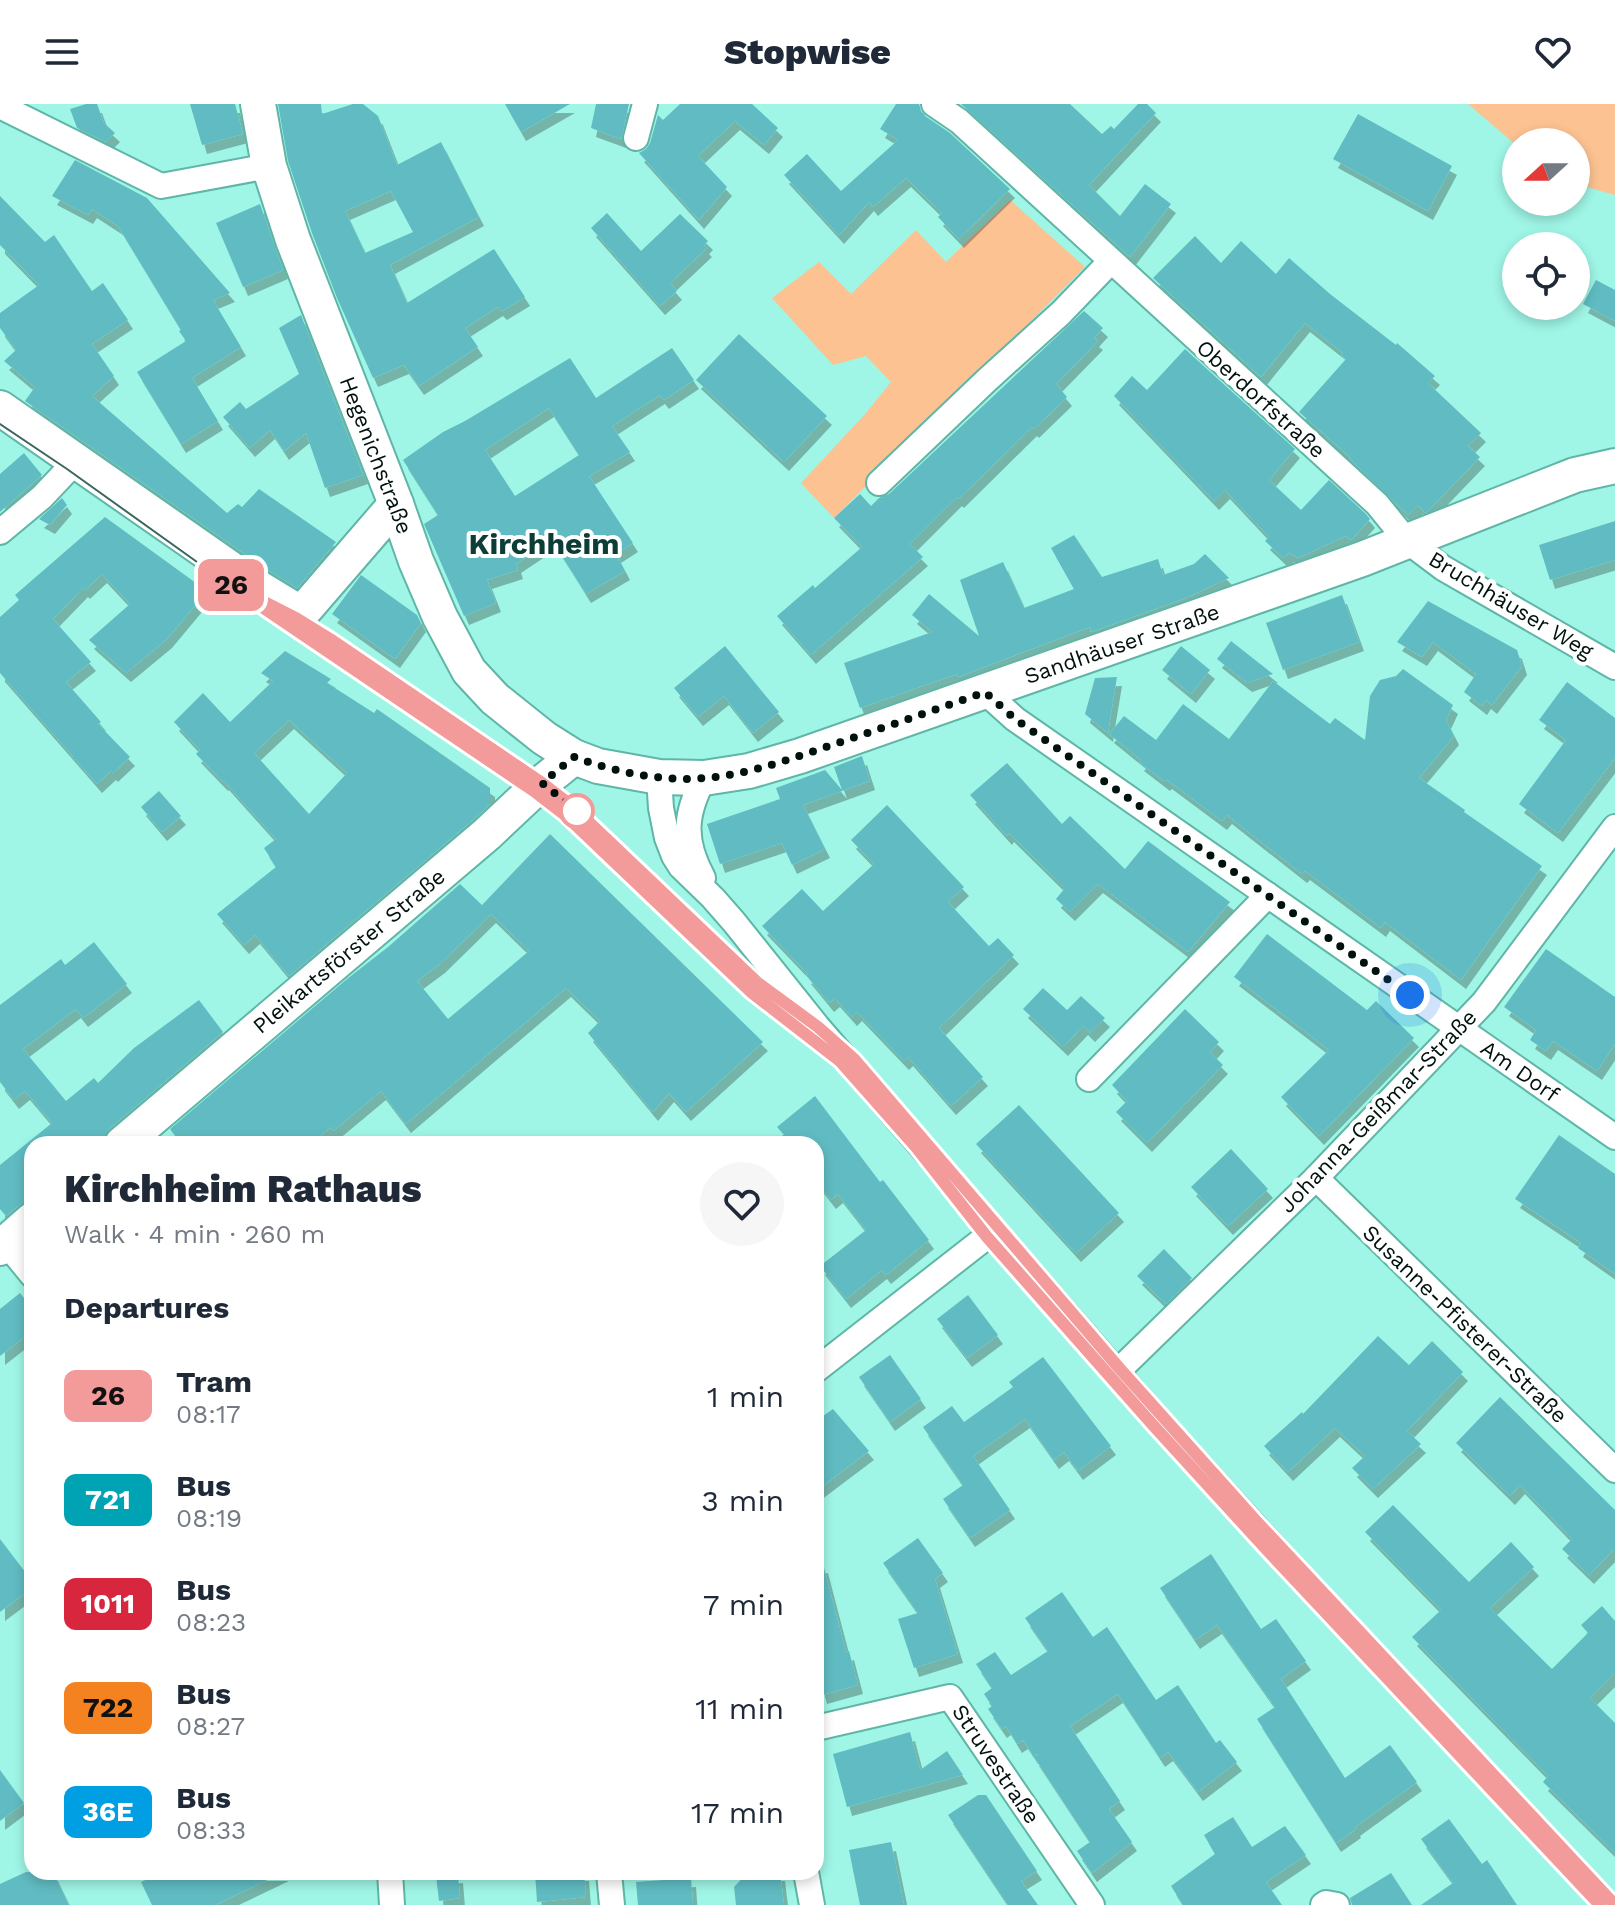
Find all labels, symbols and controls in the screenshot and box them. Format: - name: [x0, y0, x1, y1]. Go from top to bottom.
- icon: menu: [40, 30, 84, 74]
- icon: heart: [1531, 30, 1575, 74]
- text: Stopwise: [724, 31, 891, 73]
- north arrow: [1502, 128, 1590, 216]
- map controls: [1502, 128, 1590, 320]
- button: locate: [1502, 232, 1590, 320]
- street label: Oberdorfstraße: [1192, 335, 1330, 463]
- street label: Hegenichstraße: [334, 373, 418, 537]
- district label: Kirchheim: [469, 526, 619, 561]
- street label: Bruchhäuser Weg: [1424, 546, 1598, 664]
- line badge: 26: [195, 559, 267, 611]
- text: 26: [214, 568, 248, 601]
- street label: Sandhäuser Straße: [1021, 599, 1223, 689]
- unlabelled marker: [560, 794, 594, 828]
- street label: Pleikartsförster Straße: [248, 863, 450, 1039]
- your location: [1390, 975, 1430, 1015]
- street label: Johanna-Geißmar-Straße: [1274, 1004, 1482, 1218]
- street label: Am Dorf: [1476, 1035, 1564, 1107]
- button: heart: [700, 1162, 784, 1246]
- text: Kirchheim Rathaus: [64, 1167, 422, 1211]
- text: Walk · 4 min · 260 m: [64, 1219, 325, 1249]
- street label: Susanne-Pfisterer-Straße: [1358, 1220, 1572, 1428]
- text: Departures: [64, 1290, 229, 1325]
- text: Tram: [176, 1364, 252, 1399]
- text: 26: [91, 1379, 125, 1412]
- text: 1 min: [707, 1379, 784, 1414]
- text: 08:17: [176, 1399, 241, 1429]
- text: Bus: [176, 1468, 231, 1503]
- text: 721: [85, 1483, 131, 1516]
- text: 3 min: [701, 1483, 784, 1518]
- text: 08:19: [176, 1503, 242, 1533]
- text: Bus: [176, 1572, 231, 1607]
- text: 1011: [81, 1587, 135, 1620]
- text: 7 min: [703, 1587, 784, 1622]
- text: 08:23: [176, 1607, 246, 1637]
- text: Bus: [176, 1676, 231, 1711]
- text: 722: [83, 1691, 133, 1724]
- text: 11 min: [695, 1691, 784, 1726]
- street label: Struvestraße: [947, 1700, 1045, 1828]
- text: 08:27: [176, 1711, 245, 1741]
- text: Bus: [176, 1780, 231, 1815]
- text: 36E: [82, 1795, 134, 1828]
- text: 17 min: [691, 1795, 784, 1830]
- text: 08:33: [176, 1815, 246, 1845]

